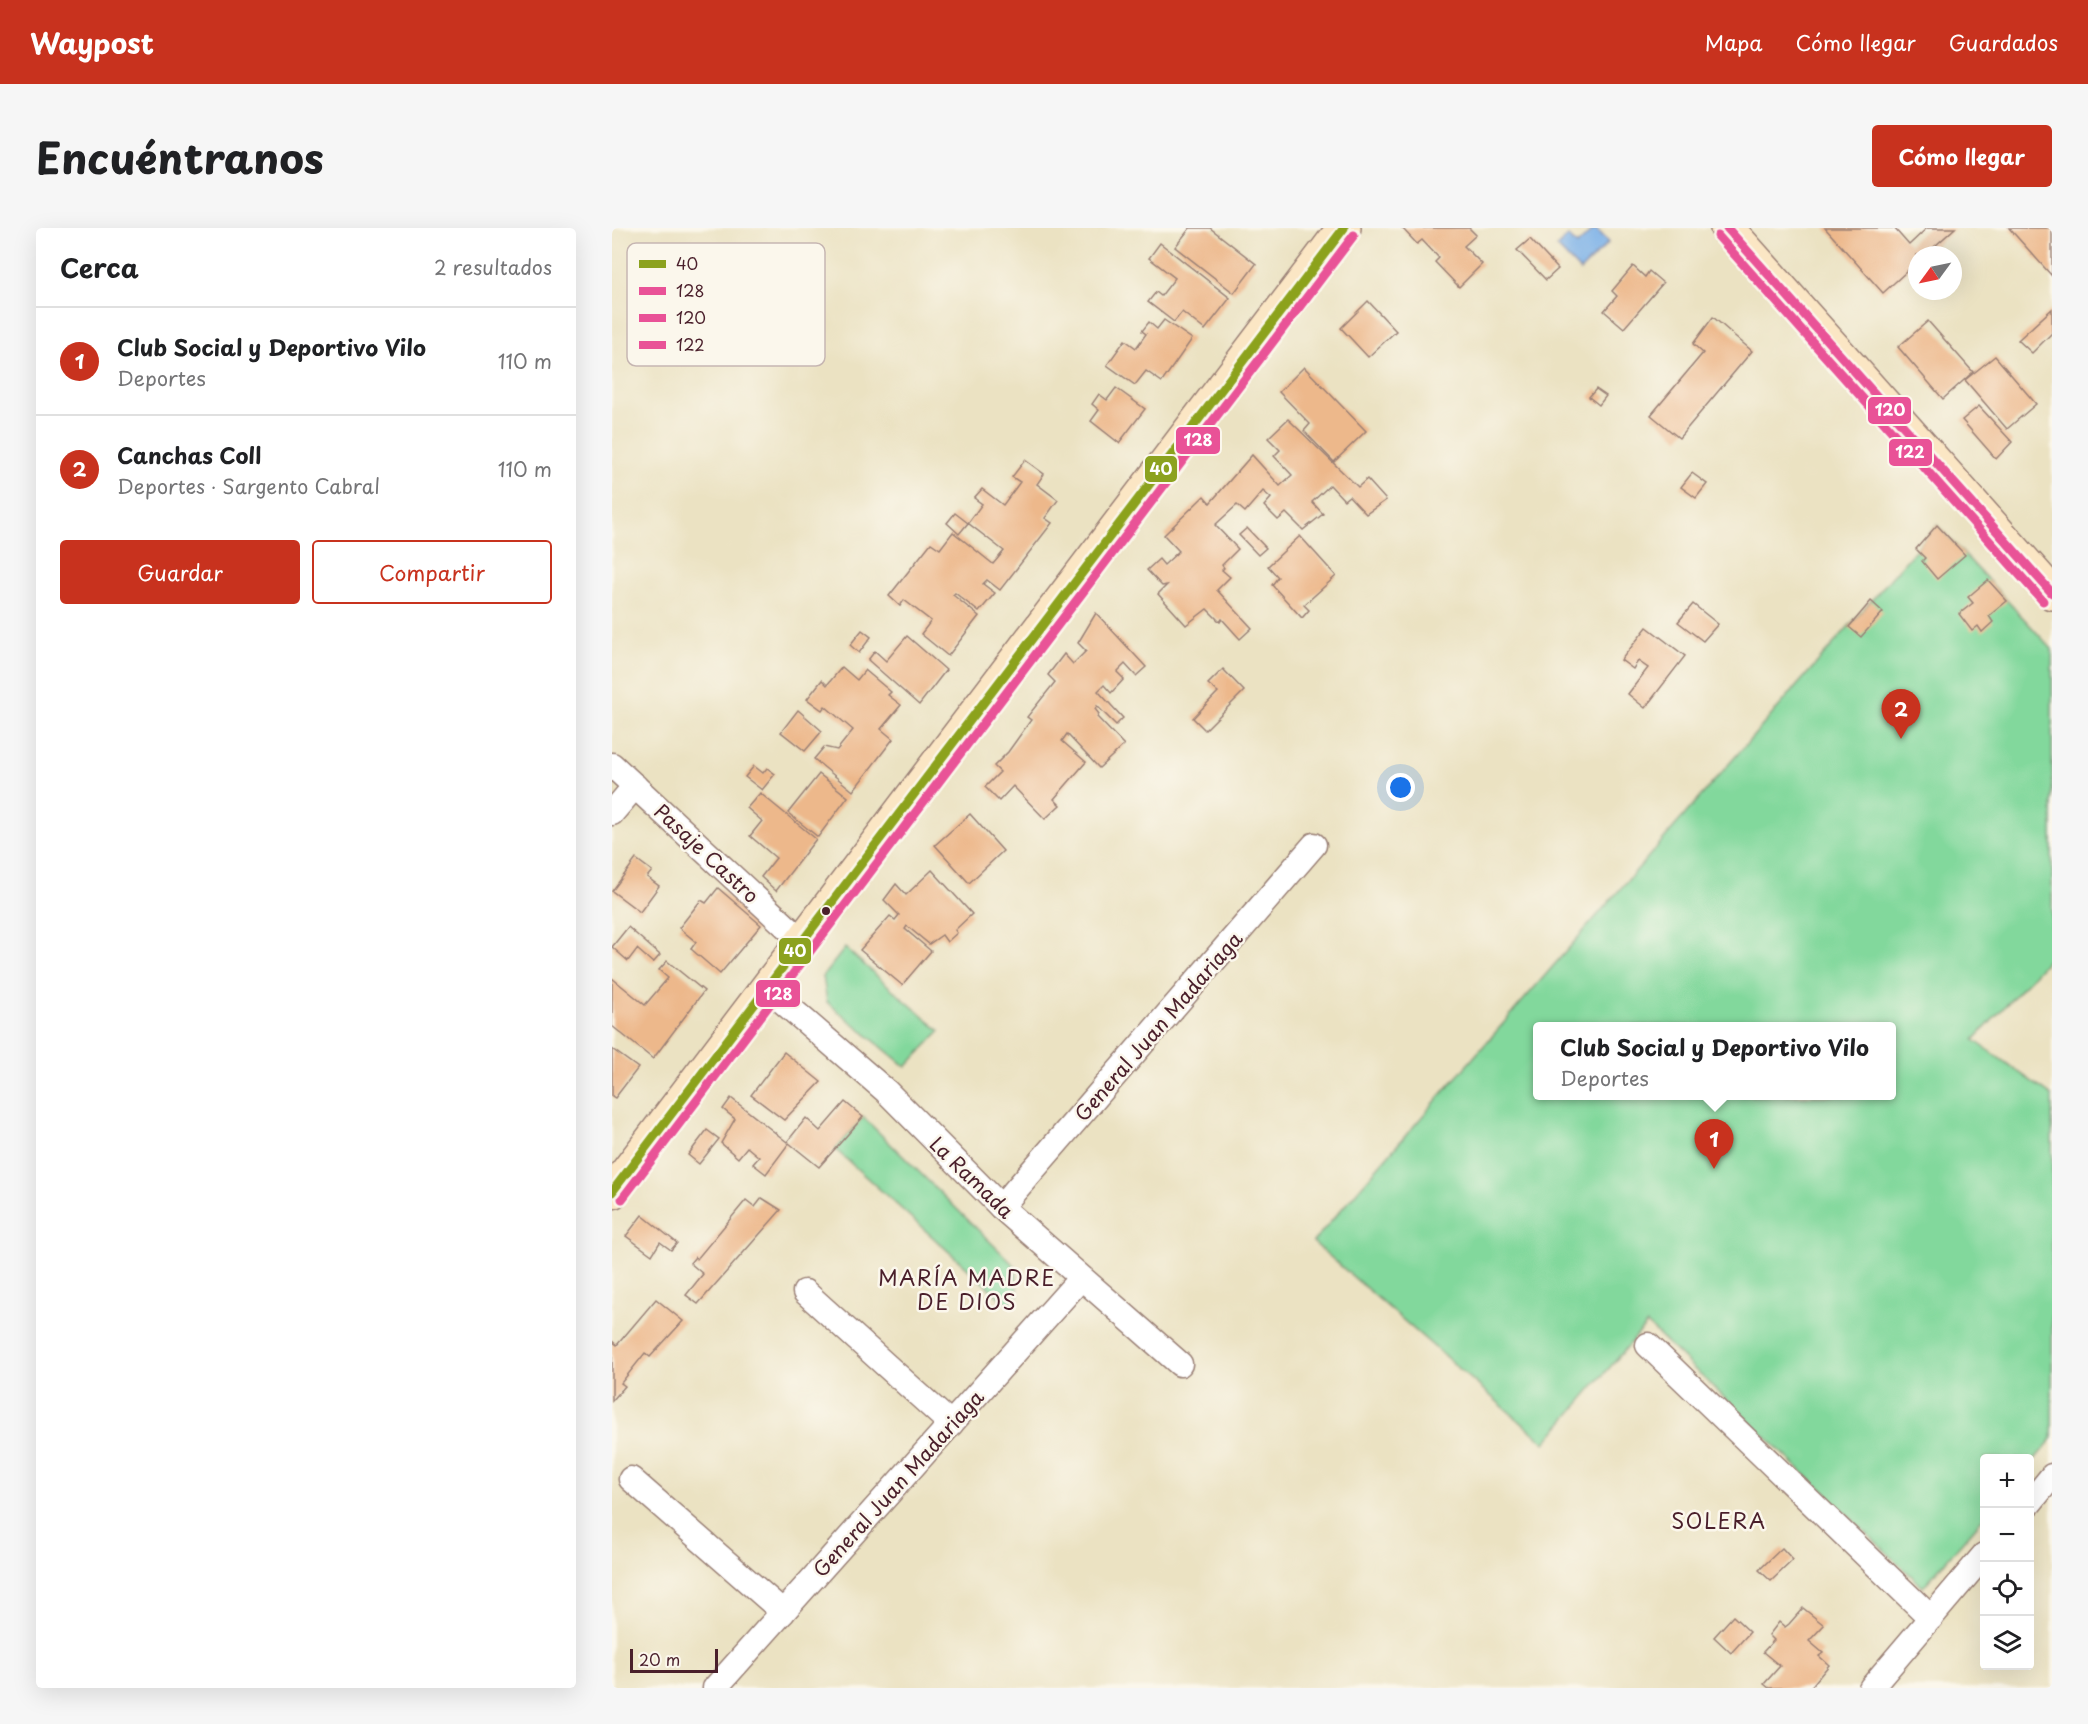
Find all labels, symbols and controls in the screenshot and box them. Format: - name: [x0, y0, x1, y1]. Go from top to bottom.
- text: Waypost: [30, 21, 154, 64]
- text: Mapa: [1705, 26, 1763, 58]
- text: Cómo llegar: [1796, 26, 1916, 58]
- text: Guardados: [1949, 26, 2058, 58]
- text: Encuéntranos: [36, 125, 324, 188]
- button: Cómo llegar: [1872, 125, 2052, 187]
- legend: [627, 243, 825, 366]
- north arrow: [1908, 246, 1962, 300]
- text: Cerca: [60, 248, 139, 287]
- text: 40: [676, 251, 698, 275]
- text: 2 resultados: [434, 252, 552, 282]
- text: 128: [676, 278, 704, 302]
- text: 120: [676, 305, 706, 329]
- text: Club Social y Deportivo Vilo: [117, 330, 426, 363]
- text: 122: [676, 332, 705, 356]
- text: 1: [75, 346, 84, 376]
- text: 110 m: [498, 346, 552, 376]
- text: Deportes: [117, 363, 206, 393]
- line badge: 120: [1867, 396, 1912, 425]
- text: 120: [1875, 397, 1905, 421]
- line badge: 128: [1175, 426, 1221, 455]
- text: 128: [1184, 427, 1212, 451]
- text: Canchas Coll: [117, 438, 261, 471]
- line badge: 122: [1888, 438, 1933, 467]
- text: 122: [1895, 439, 1925, 463]
- text: 2: [72, 454, 87, 484]
- text: 110 m: [498, 454, 552, 484]
- line badge: 40: [1144, 455, 1178, 483]
- text: 40: [1150, 456, 1173, 480]
- text: Deportes · Sargento Cabral: [117, 471, 380, 501]
- button: Guardar: [60, 540, 300, 604]
- button: Compartir: [312, 540, 552, 604]
- pin: 2: [1882, 690, 1920, 739]
- your location: [1386, 773, 1415, 802]
- street label: Pasaje Castro: [648, 796, 766, 910]
- unlabelled marker: [820, 905, 832, 917]
- street label: General Juan Madariaga: [1067, 924, 1249, 1128]
- line badge: 40: [778, 937, 812, 965]
- text: 40: [784, 938, 807, 962]
- line badge: 128: [755, 979, 801, 1008]
- text: 128: [764, 981, 792, 1005]
- popup: [1533, 1022, 1896, 1100]
- text: Club Social y Deportivo Vilo: [1560, 1030, 1869, 1063]
- text: Deportes: [1560, 1063, 1649, 1093]
- pin: 1: [1694, 1120, 1734, 1169]
- street label: La Ramada: [923, 1129, 1021, 1225]
- district label: MARÍA MADRE DE DIOS: [878, 1261, 1056, 1317]
- street label: General Juan Madariaga: [806, 1383, 991, 1583]
- map controls: [1980, 1454, 2034, 1670]
- button: +: [1980, 1454, 2034, 1508]
- district label: SOLERA: [1671, 1504, 1767, 1536]
- button: −: [1980, 1508, 2034, 1562]
- button: locate: [1980, 1562, 2034, 1616]
- button: layers: [1980, 1616, 2034, 1670]
- scale bar: [630, 1646, 718, 1674]
- text: 20 m: [639, 1647, 680, 1671]

